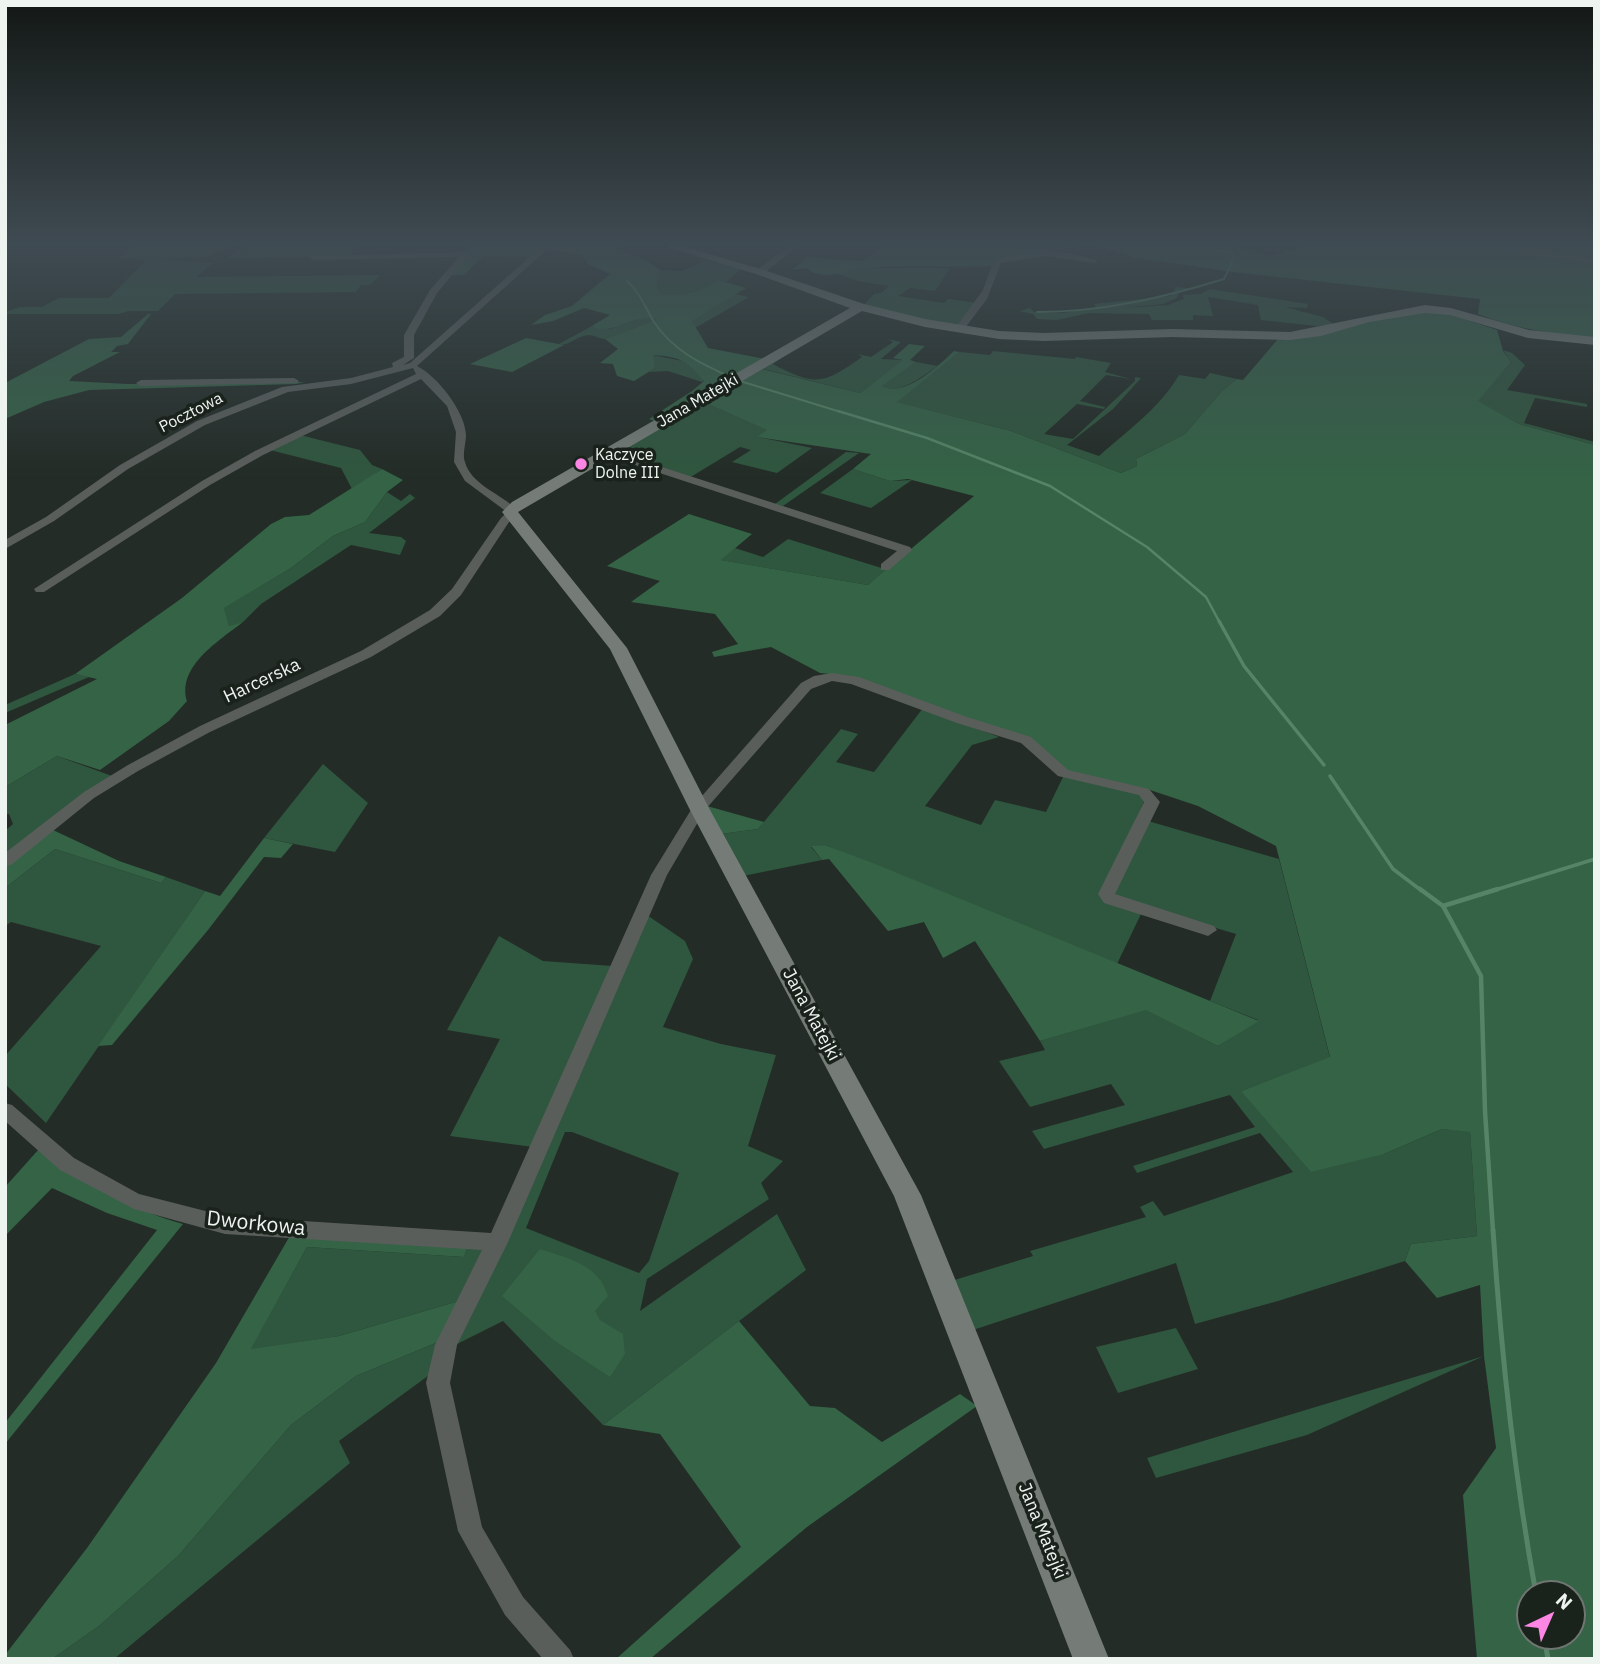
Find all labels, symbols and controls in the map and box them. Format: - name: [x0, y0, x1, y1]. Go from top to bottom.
- street label: Jana Matejki: [654, 370, 742, 432]
- street label: Pocztowa: [156, 389, 226, 437]
- place label: Kaczyce Dolne III: [595, 445, 660, 483]
- marker: Kaczyce Dolne III: [573, 456, 589, 472]
- street label: Harcerska: [220, 654, 304, 708]
- street label: Jana Matejki: [778, 965, 844, 1065]
- street label: Dworkowa: [205, 1206, 307, 1242]
- street label: Jana Matejki: [1013, 1480, 1071, 1582]
- north arrow: [1516, 1580, 1586, 1650]
- text: N: [1551, 1588, 1577, 1615]

